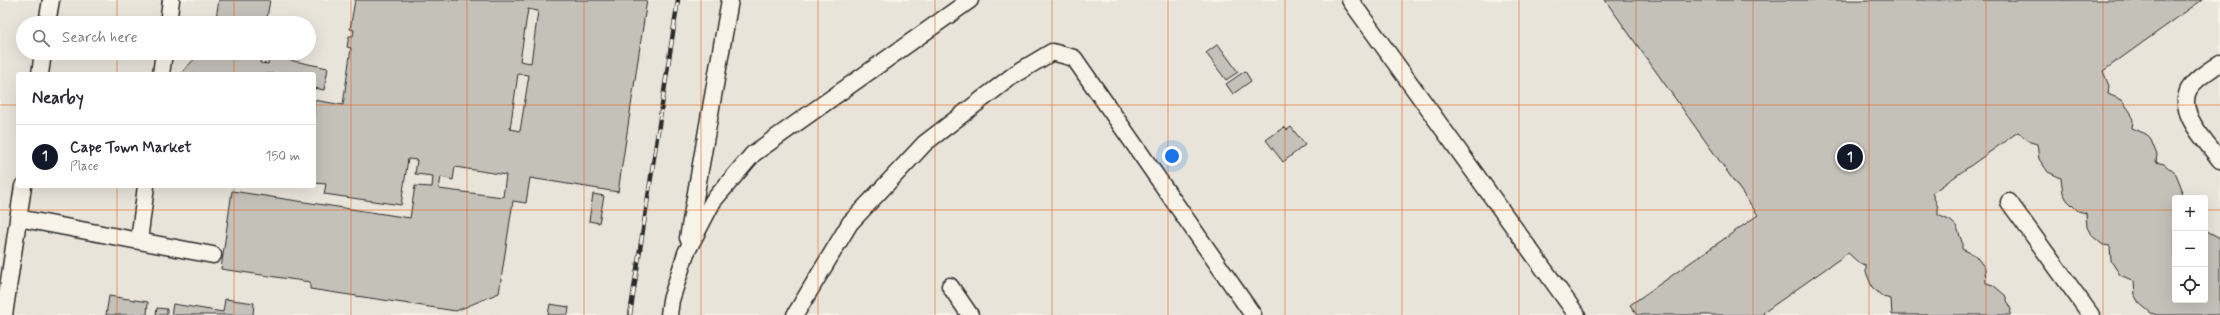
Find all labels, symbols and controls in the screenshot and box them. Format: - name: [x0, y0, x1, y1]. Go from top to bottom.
- search box: [16, 16, 316, 60]
- icon: search: [30, 27, 52, 49]
- text: Search here: [62, 28, 138, 48]
- text: Nearby: [32, 87, 84, 109]
- text: Cape Town Market: [70, 138, 192, 158]
- pin: 1: [1837, 142, 1863, 172]
- your location: [1162, 146, 1182, 166]
- text: 1: [42, 148, 48, 165]
- text: 150 m: [266, 148, 300, 165]
- text: Place: [70, 158, 99, 175]
- map controls: [2172, 195, 2208, 303]
- button: +: [2172, 195, 2208, 231]
- button: −: [2172, 231, 2208, 267]
- button: locate: [2172, 267, 2208, 303]

